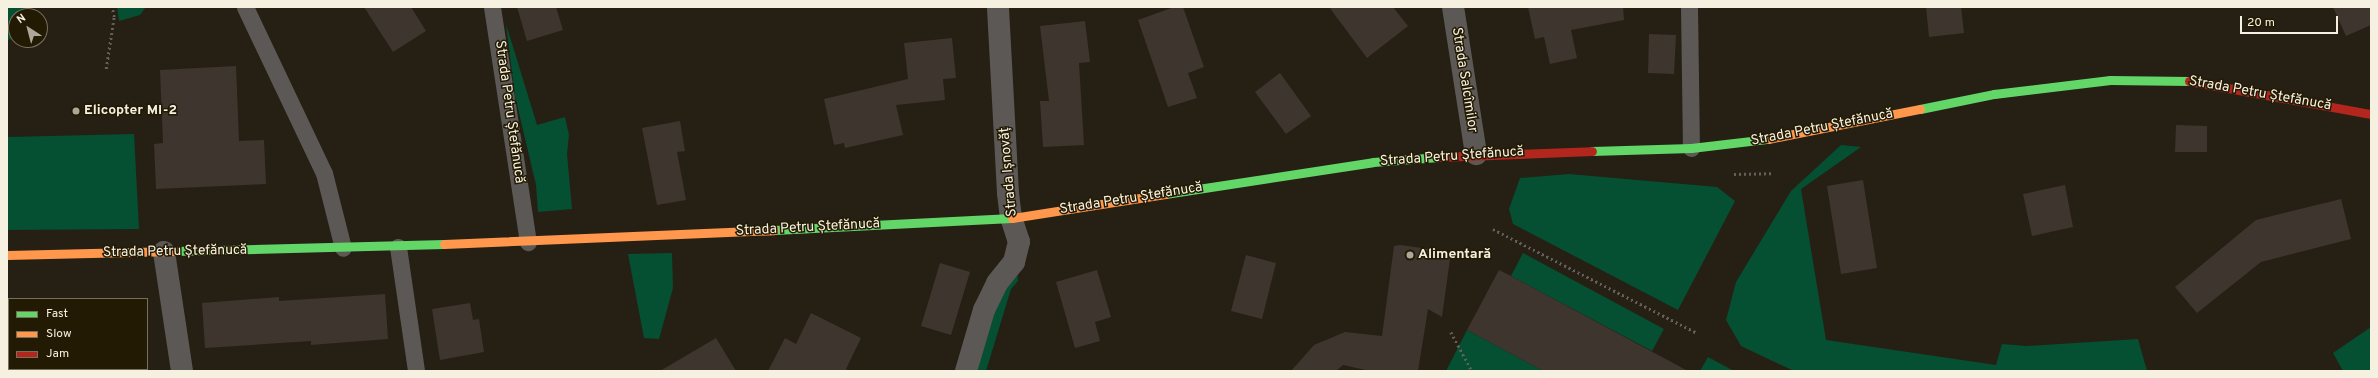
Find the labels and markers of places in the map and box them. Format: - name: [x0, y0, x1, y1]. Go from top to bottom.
- place label: Elicopter MI-2: [84, 103, 177, 119]
- marker: Elicopter MI-2: [71, 106, 81, 116]
- place label: Alimentară: [1418, 247, 1491, 263]
- marker: Alimentară: [1405, 250, 1415, 260]

